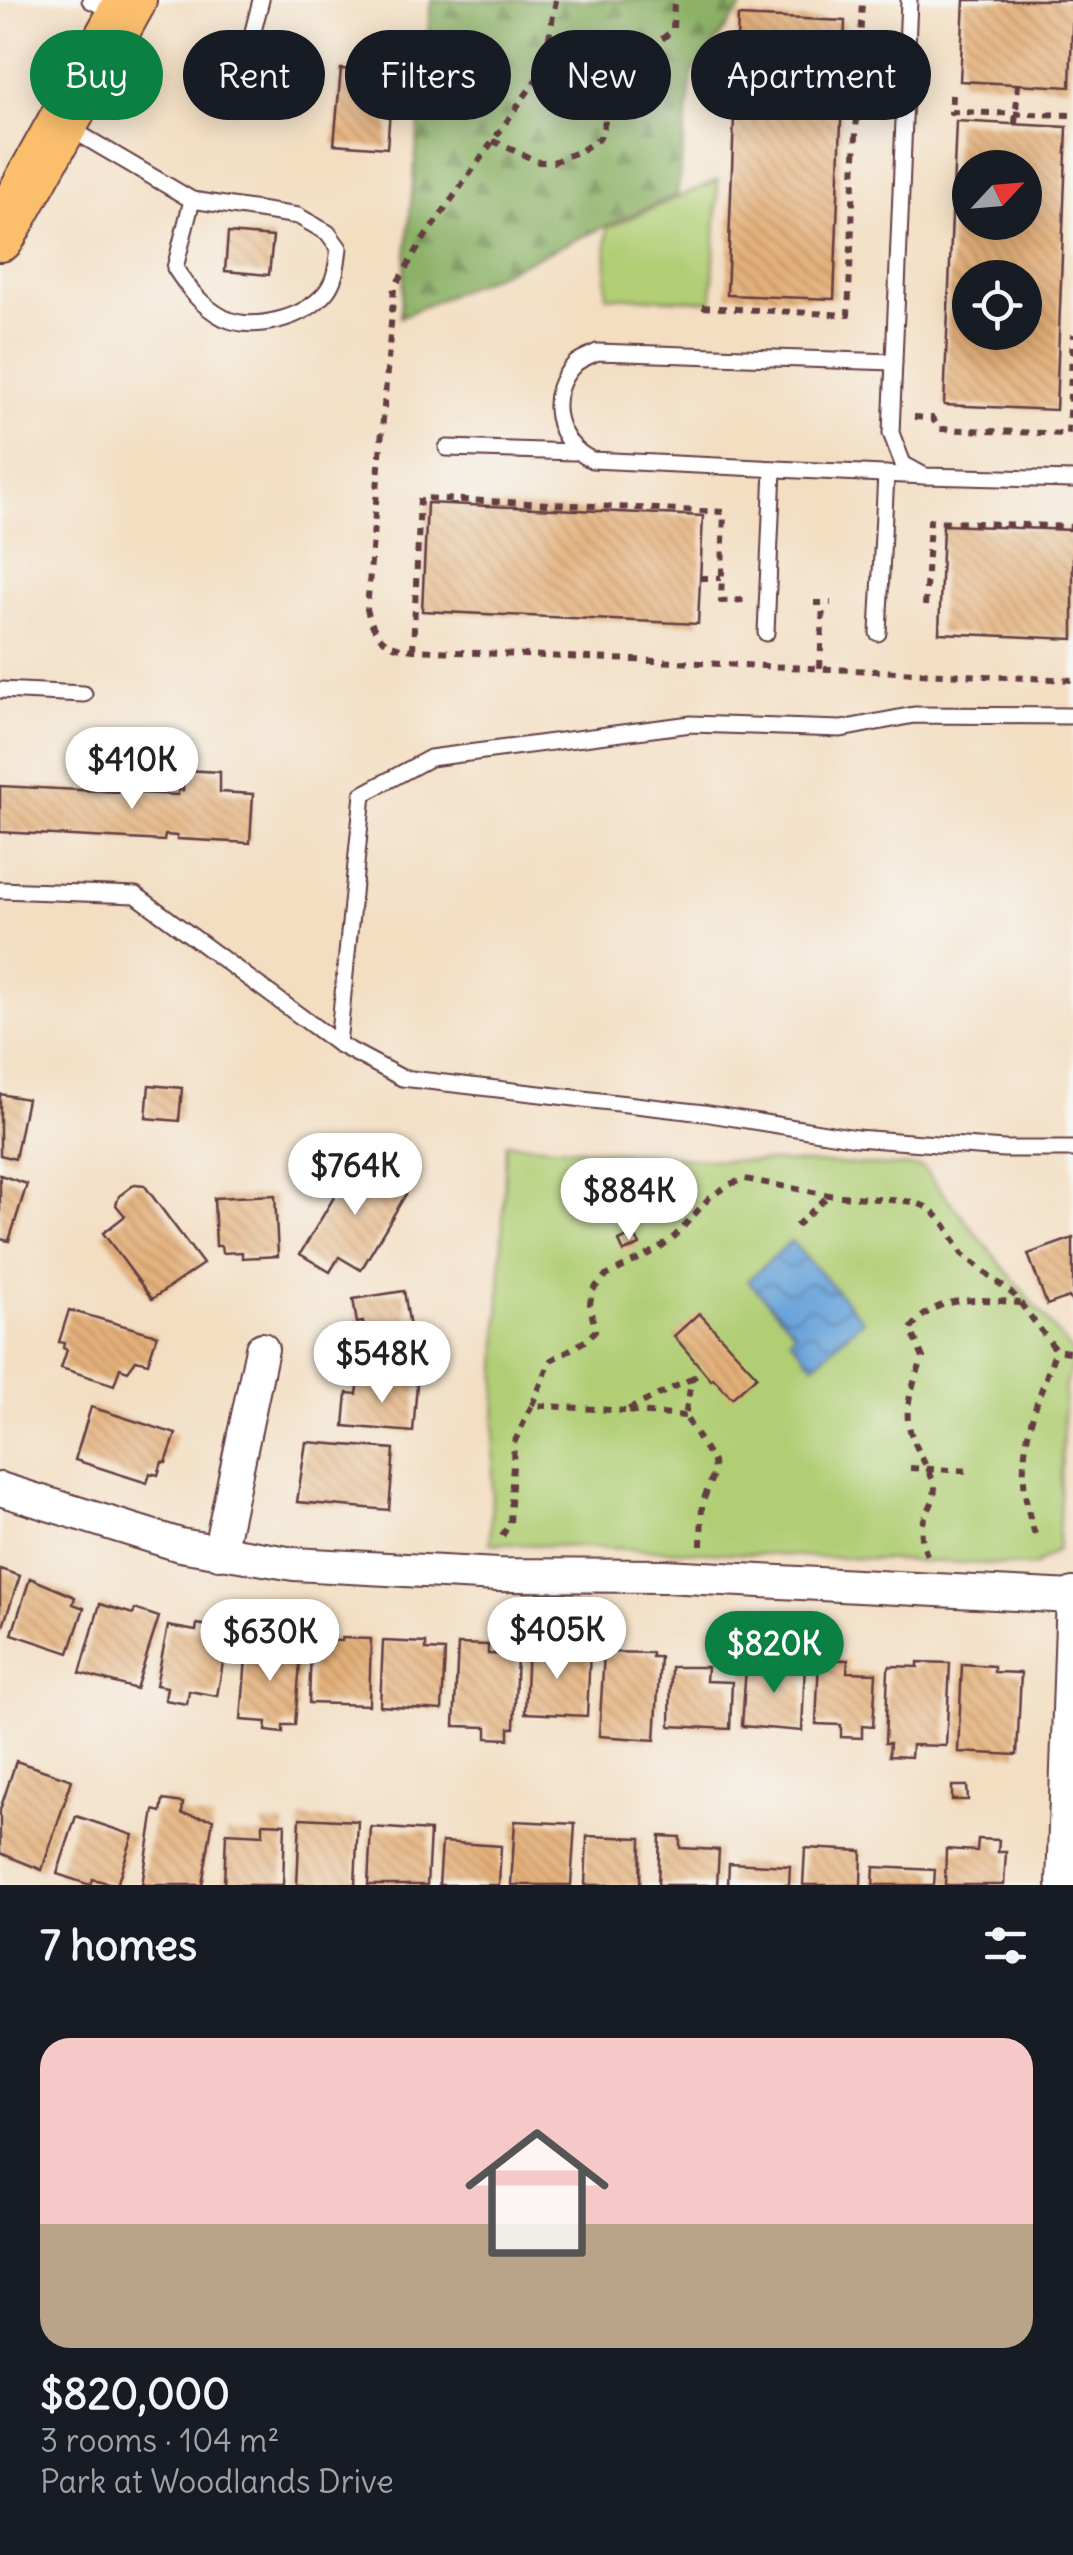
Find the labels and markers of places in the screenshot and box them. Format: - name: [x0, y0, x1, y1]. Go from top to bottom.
- pin: $410K: [62, 727, 202, 812]
- pin: $764K: [285, 1133, 425, 1218]
- pin: $884K: [559, 1158, 699, 1243]
- pin: $548K: [312, 1321, 452, 1406]
- pin: $405K: [487, 1597, 627, 1682]
- pin: $630K: [200, 1599, 340, 1684]
- pin: $820K: [704, 1611, 844, 1696]

